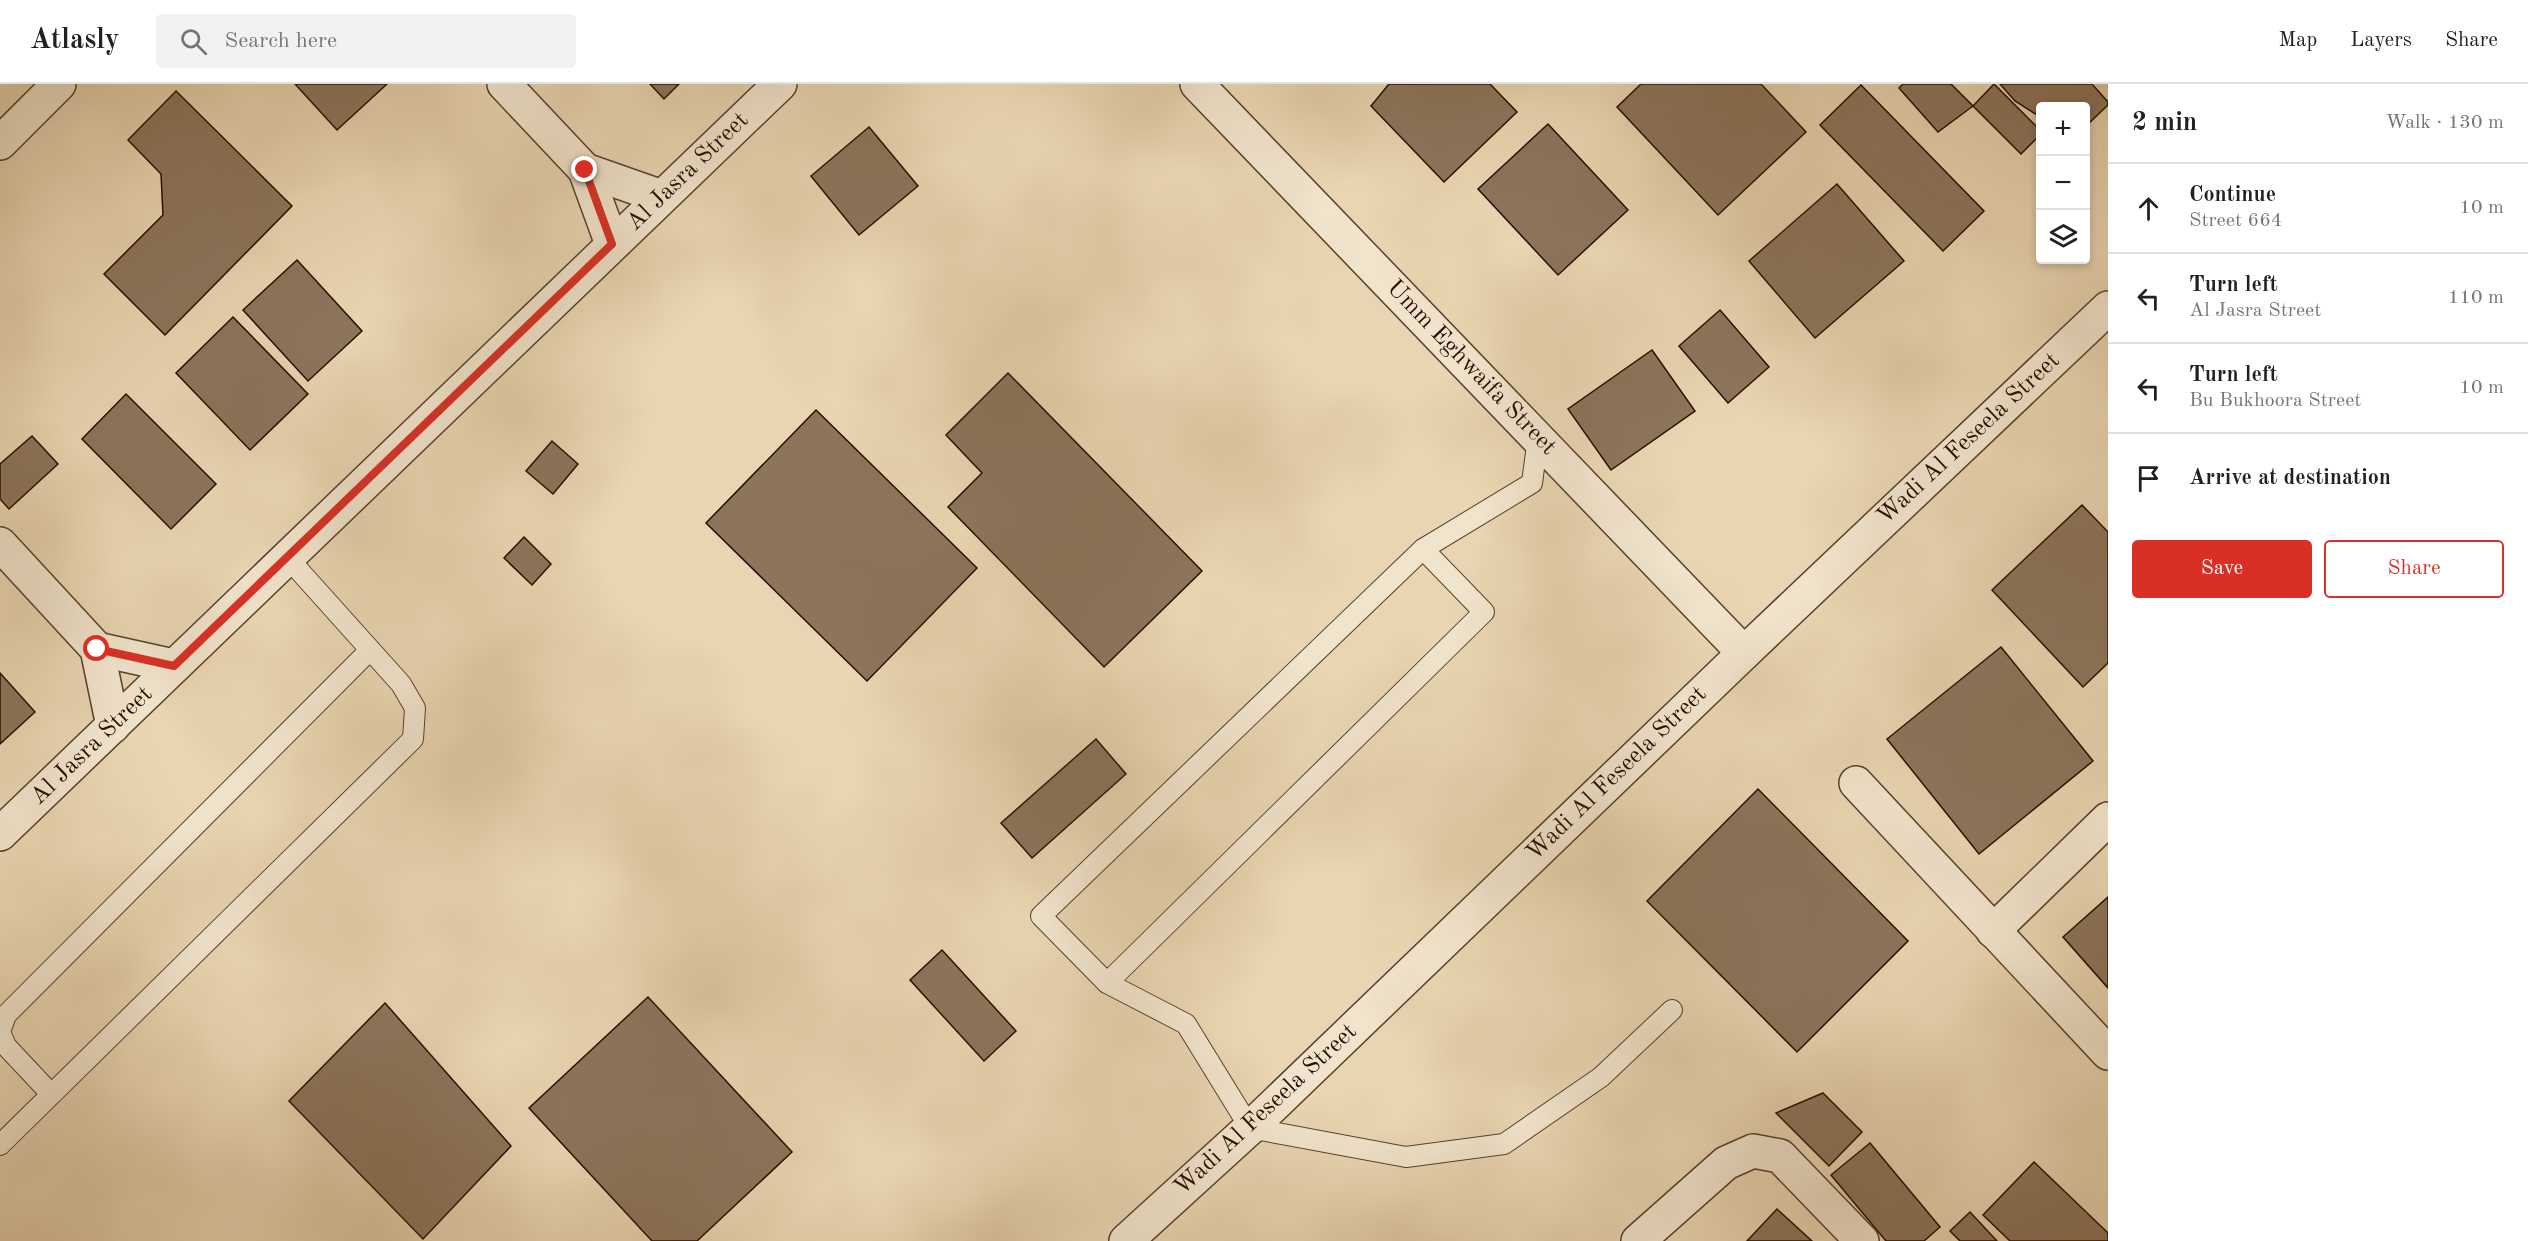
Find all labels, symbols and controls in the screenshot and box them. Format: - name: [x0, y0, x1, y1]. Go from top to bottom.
- search box: [156, 14, 576, 68]
- icon: search: [177, 25, 210, 58]
- text: Atlasly: [30, 27, 120, 55]
- text: Search here: [225, 30, 337, 52]
- text: Map: [2278, 30, 2317, 51]
- text: Layers: [2350, 30, 2412, 51]
- text: Share: [2445, 30, 2498, 51]
- map controls: [2036, 102, 2090, 264]
- button: +: [2036, 102, 2090, 156]
- street label: Al Jasra Street: [623, 108, 753, 236]
- text: 2 min: [2132, 110, 2197, 136]
- text: Walk · 130 m: [2385, 113, 2504, 133]
- route end: [571, 156, 597, 182]
- button: −: [2036, 156, 2090, 210]
- text: Continue: [2189, 184, 2276, 206]
- icon: ahead: [2132, 192, 2165, 225]
- text: 10 m: [2459, 198, 2504, 218]
- button: layers: [2036, 210, 2090, 264]
- text: Street 664: [2189, 211, 2282, 231]
- text: Turn left: [2189, 274, 2278, 296]
- street label: Umm Eghwaifa Street: [1382, 276, 1560, 460]
- icon: left: [2132, 282, 2165, 315]
- text: 110 m: [2448, 288, 2504, 308]
- text: Al Jasra Street: [2189, 301, 2321, 321]
- street label: Wadi Al Feseela Street: [1873, 349, 2065, 529]
- text: Turn left: [2189, 364, 2278, 386]
- icon: left: [2132, 372, 2165, 405]
- text: 10 m: [2459, 378, 2504, 398]
- text: Bu Bukhoora Street: [2189, 391, 2361, 411]
- icon: arrive: [2132, 462, 2165, 495]
- text: Arrive at destination: [2189, 467, 2391, 489]
- button: Save: [2132, 540, 2312, 598]
- button: Share: [2324, 540, 2504, 598]
- route start: [83, 635, 109, 661]
- street label: Al Jasra Street: [27, 682, 157, 810]
- street label: Wadi Al Feseela Street: [1523, 682, 1711, 866]
- street label: Wadi Al Feseela Street: [1170, 1020, 1362, 1200]

